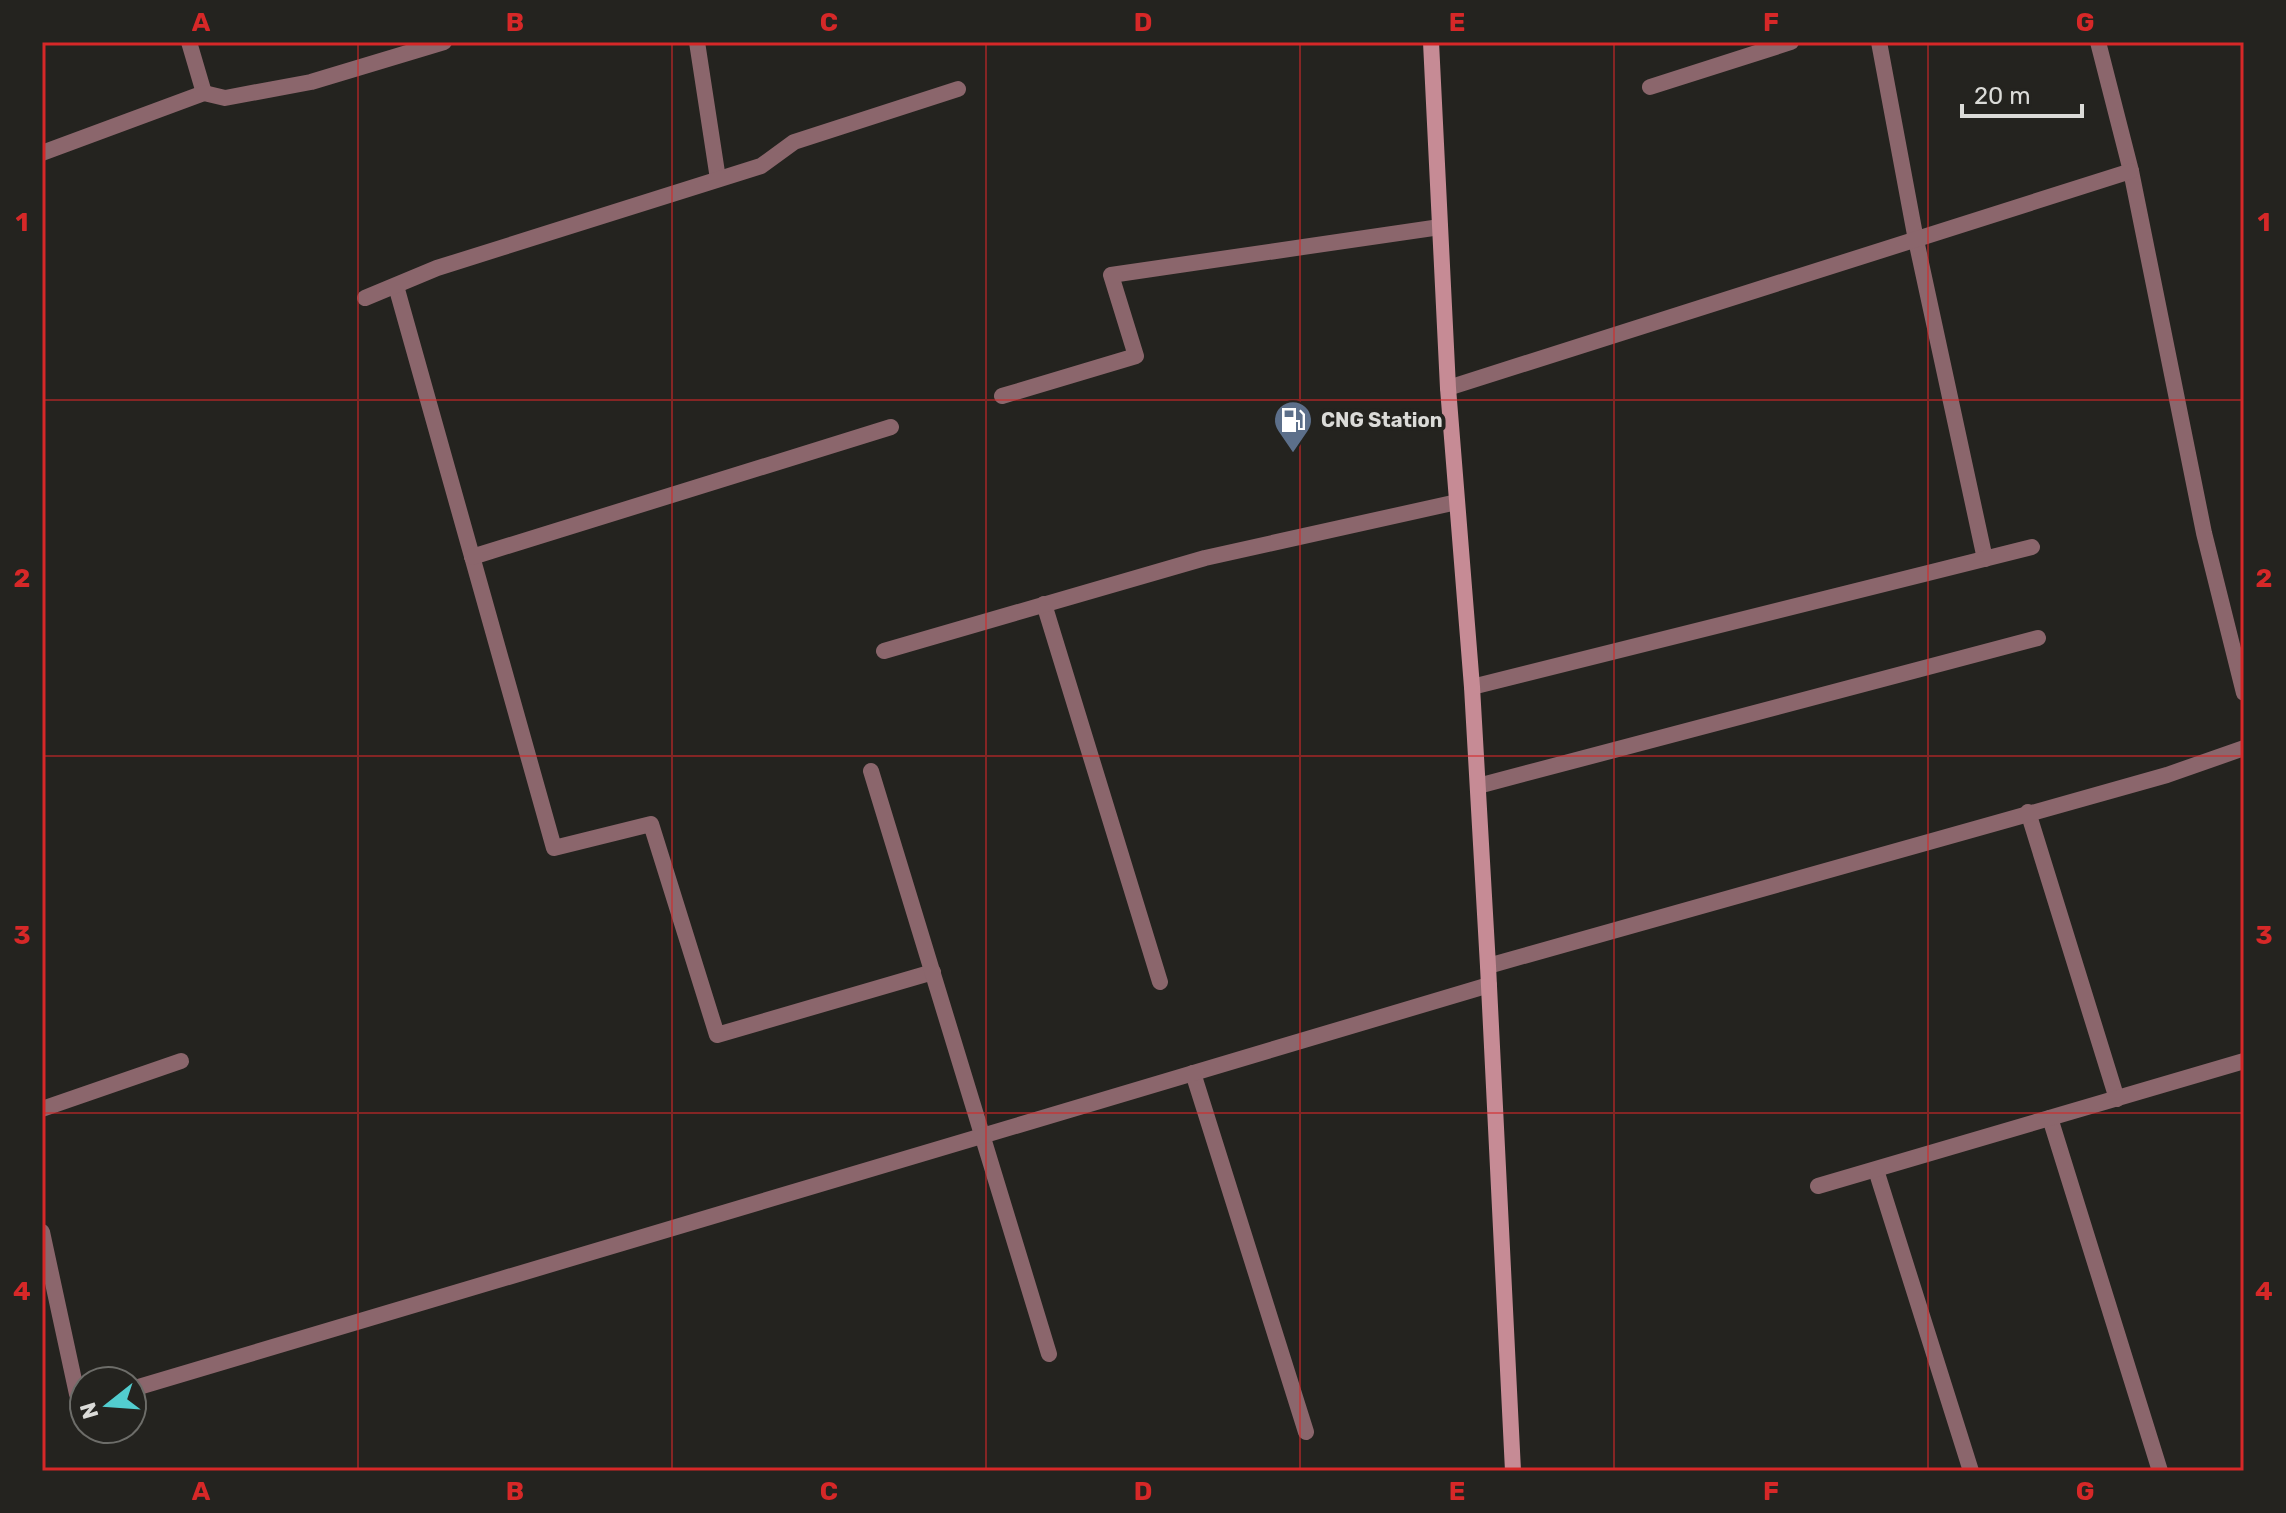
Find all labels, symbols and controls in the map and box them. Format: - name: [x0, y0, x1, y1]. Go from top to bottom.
- text: A: [192, 7, 211, 38]
- text: B: [506, 7, 524, 38]
- text: C: [820, 7, 838, 38]
- text: D: [1134, 7, 1152, 38]
- text: E: [1449, 7, 1465, 38]
- text: F: [1763, 7, 1779, 38]
- text: G: [2076, 7, 2094, 38]
- scale bar: [1962, 68, 2082, 118]
- text: 20 m: [1974, 82, 2031, 110]
- text: 1: [16, 207, 28, 238]
- text: 1: [2258, 207, 2270, 238]
- fuel station icon: CNG Station: [1272, 399, 1314, 454]
- place label: CNG Station: [1321, 408, 1443, 432]
- text: 2: [14, 563, 30, 594]
- text: 2: [2256, 563, 2272, 594]
- text: 3: [13, 920, 31, 951]
- text: 3: [2255, 920, 2273, 951]
- text: 4: [13, 1276, 31, 1307]
- text: 4: [2255, 1276, 2273, 1307]
- north arrow: [68, 1365, 148, 1445]
- text: N: [74, 1399, 105, 1422]
- text: A: [192, 1476, 211, 1507]
- text: B: [506, 1476, 524, 1507]
- text: C: [820, 1476, 838, 1507]
- text: D: [1134, 1476, 1152, 1507]
- text: E: [1449, 1476, 1465, 1507]
- text: F: [1763, 1476, 1779, 1507]
- text: G: [2076, 1476, 2094, 1507]

